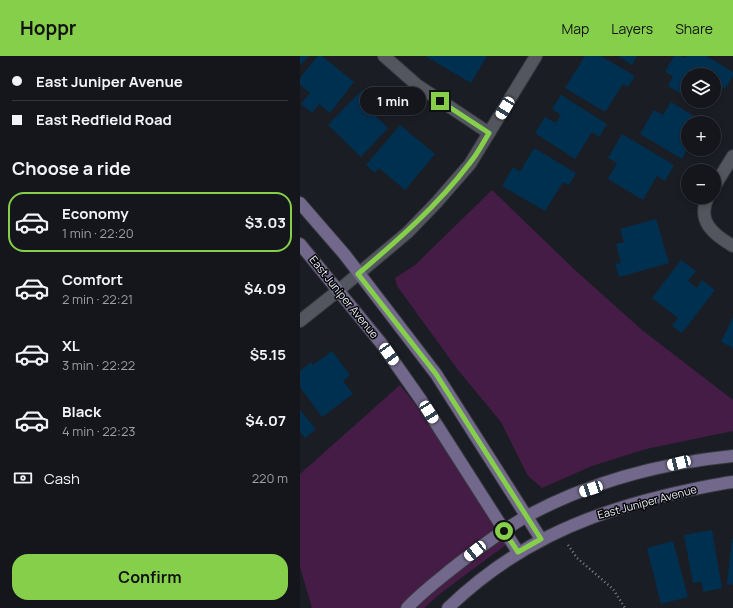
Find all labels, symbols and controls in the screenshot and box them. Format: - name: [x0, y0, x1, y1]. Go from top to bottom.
- text: Hoppr: [20, 15, 76, 41]
- text: Map: [561, 19, 589, 38]
- text: Layers: [611, 19, 653, 38]
- text: Share: [675, 19, 713, 38]
- map controls: [681, 68, 721, 204]
- button: layers: [681, 68, 721, 108]
- text: East Juniper Avenue: [36, 71, 183, 92]
- callout: 1 min: [360, 87, 426, 115]
- text: 1 min: [377, 92, 409, 110]
- route end: [431, 92, 449, 110]
- car: [494, 95, 516, 121]
- text: East Redfield Road: [36, 109, 172, 130]
- button: +: [681, 116, 721, 156]
- text: Choose a ride: [12, 156, 131, 180]
- button: −: [681, 164, 721, 204]
- text: Economy: [62, 203, 129, 224]
- icon: car: [14, 204, 50, 240]
- text: $3.03: [245, 212, 286, 233]
- text: 1 min · 22:20: [62, 224, 134, 242]
- street label: East Juniper Avenue: [306, 252, 383, 342]
- text: Comfort: [62, 269, 123, 290]
- icon: car: [14, 270, 50, 306]
- text: $4.09: [244, 278, 286, 299]
- text: 2 min · 22:21: [62, 290, 133, 308]
- text: XL: [62, 335, 80, 356]
- icon: car: [14, 336, 50, 372]
- car: [377, 341, 401, 367]
- text: $5.15: [250, 344, 286, 365]
- text: 3 min · 22:22: [62, 356, 135, 374]
- car: [418, 399, 440, 425]
- text: Black: [62, 401, 101, 422]
- icon: car: [14, 402, 50, 438]
- text: $4.07: [245, 410, 286, 431]
- text: 4 min · 22:23: [62, 422, 136, 440]
- car: [666, 454, 692, 472]
- icon: cash: [12, 467, 34, 489]
- text: Cash: [44, 468, 80, 489]
- text: 220 m: [252, 469, 288, 487]
- car: [578, 479, 604, 499]
- street label: East Juniper Avenue: [596, 481, 699, 522]
- route start: [495, 522, 513, 540]
- car: [462, 539, 488, 563]
- button: Confirm: [12, 554, 288, 600]

